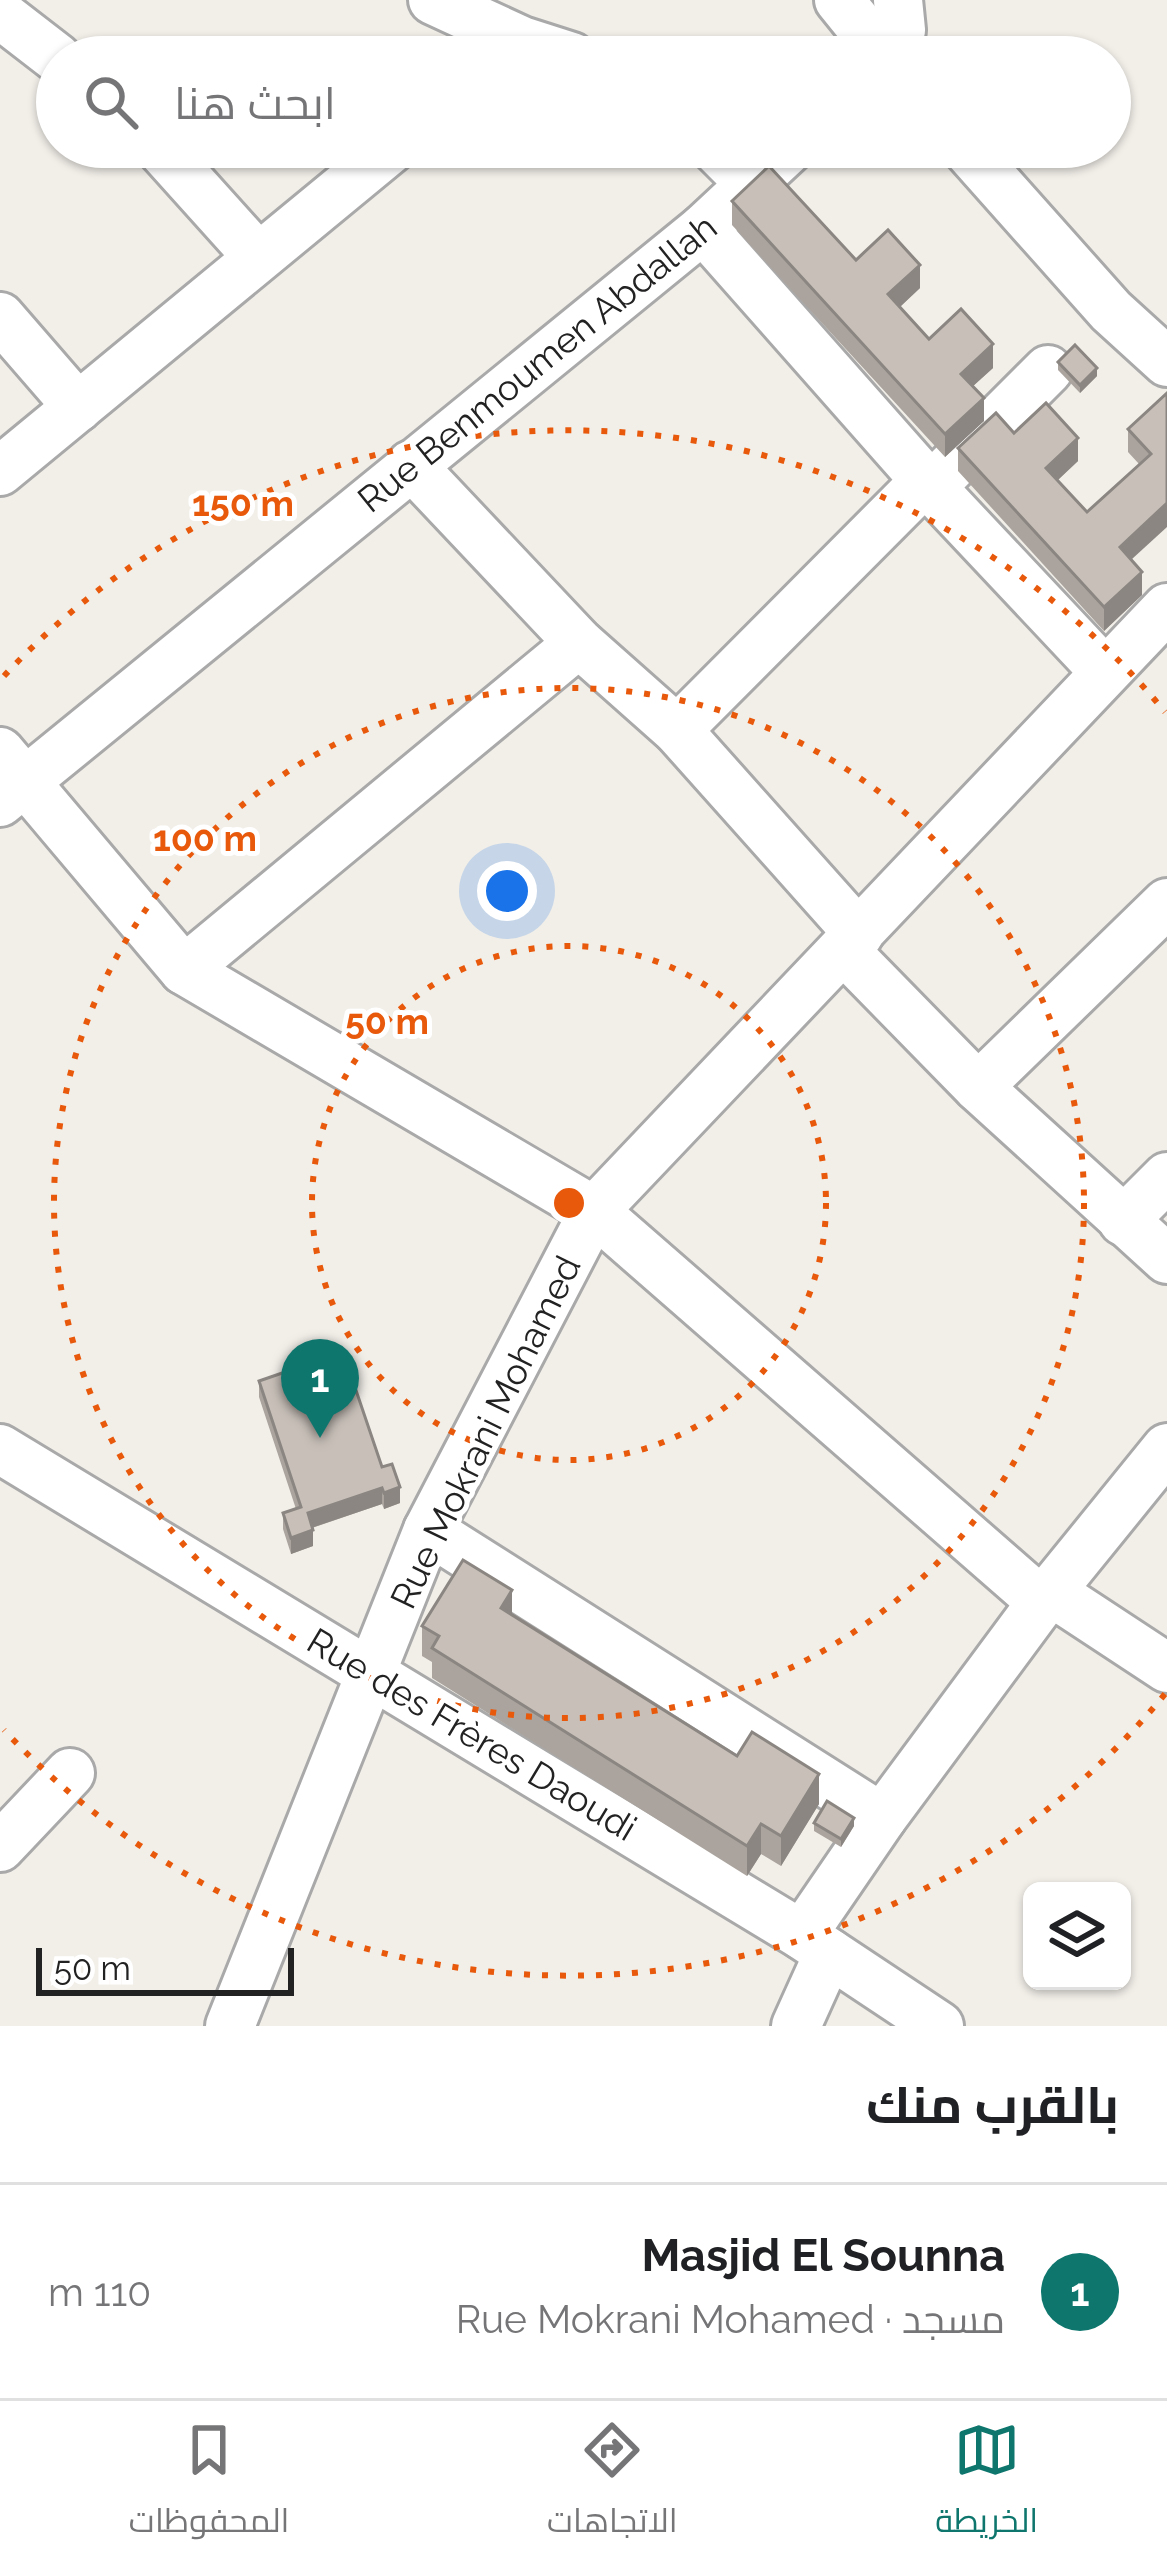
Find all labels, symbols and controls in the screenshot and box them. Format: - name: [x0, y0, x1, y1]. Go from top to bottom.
- search box: [36, 36, 1131, 168]
- icon: search: [78, 69, 144, 135]
- text: ابحث هنا: [174, 77, 336, 130]
- street label: Rue Benmoumen Abdallah: [349, 205, 725, 521]
- text: 150 m: [192, 482, 294, 524]
- text: 100 m: [153, 817, 257, 859]
- your location: [477, 861, 537, 921]
- text: 50 m: [345, 1000, 429, 1042]
- centre of rings: [548, 1182, 590, 1224]
- street label: Rue Mokrani Mohamed: [381, 1249, 589, 1615]
- pin: 1: [281, 1339, 359, 1438]
- street label: Rue des Frères Daoudi: [300, 1619, 644, 1849]
- map controls: [1023, 1882, 1131, 1990]
- button: layers: [1023, 1882, 1131, 1990]
- scale bar: [36, 1942, 294, 1995]
- text: 50 m: [54, 1949, 131, 1988]
- text: بالقرب منك: [866, 2075, 1119, 2135]
- text: Masjid El Sounna: [641, 2229, 1005, 2282]
- text: 110 m: [48, 2269, 151, 2315]
- text: 1: [1070, 2269, 1090, 2315]
- text: مسجد · Rue Mokrani Mohamed: [456, 2296, 1005, 2342]
- tab: المحفوظات: [129, 2417, 289, 2551]
- tab: الاتجاهات: [547, 2417, 678, 2551]
- tab: الخريطة: [935, 2417, 1038, 2551]

